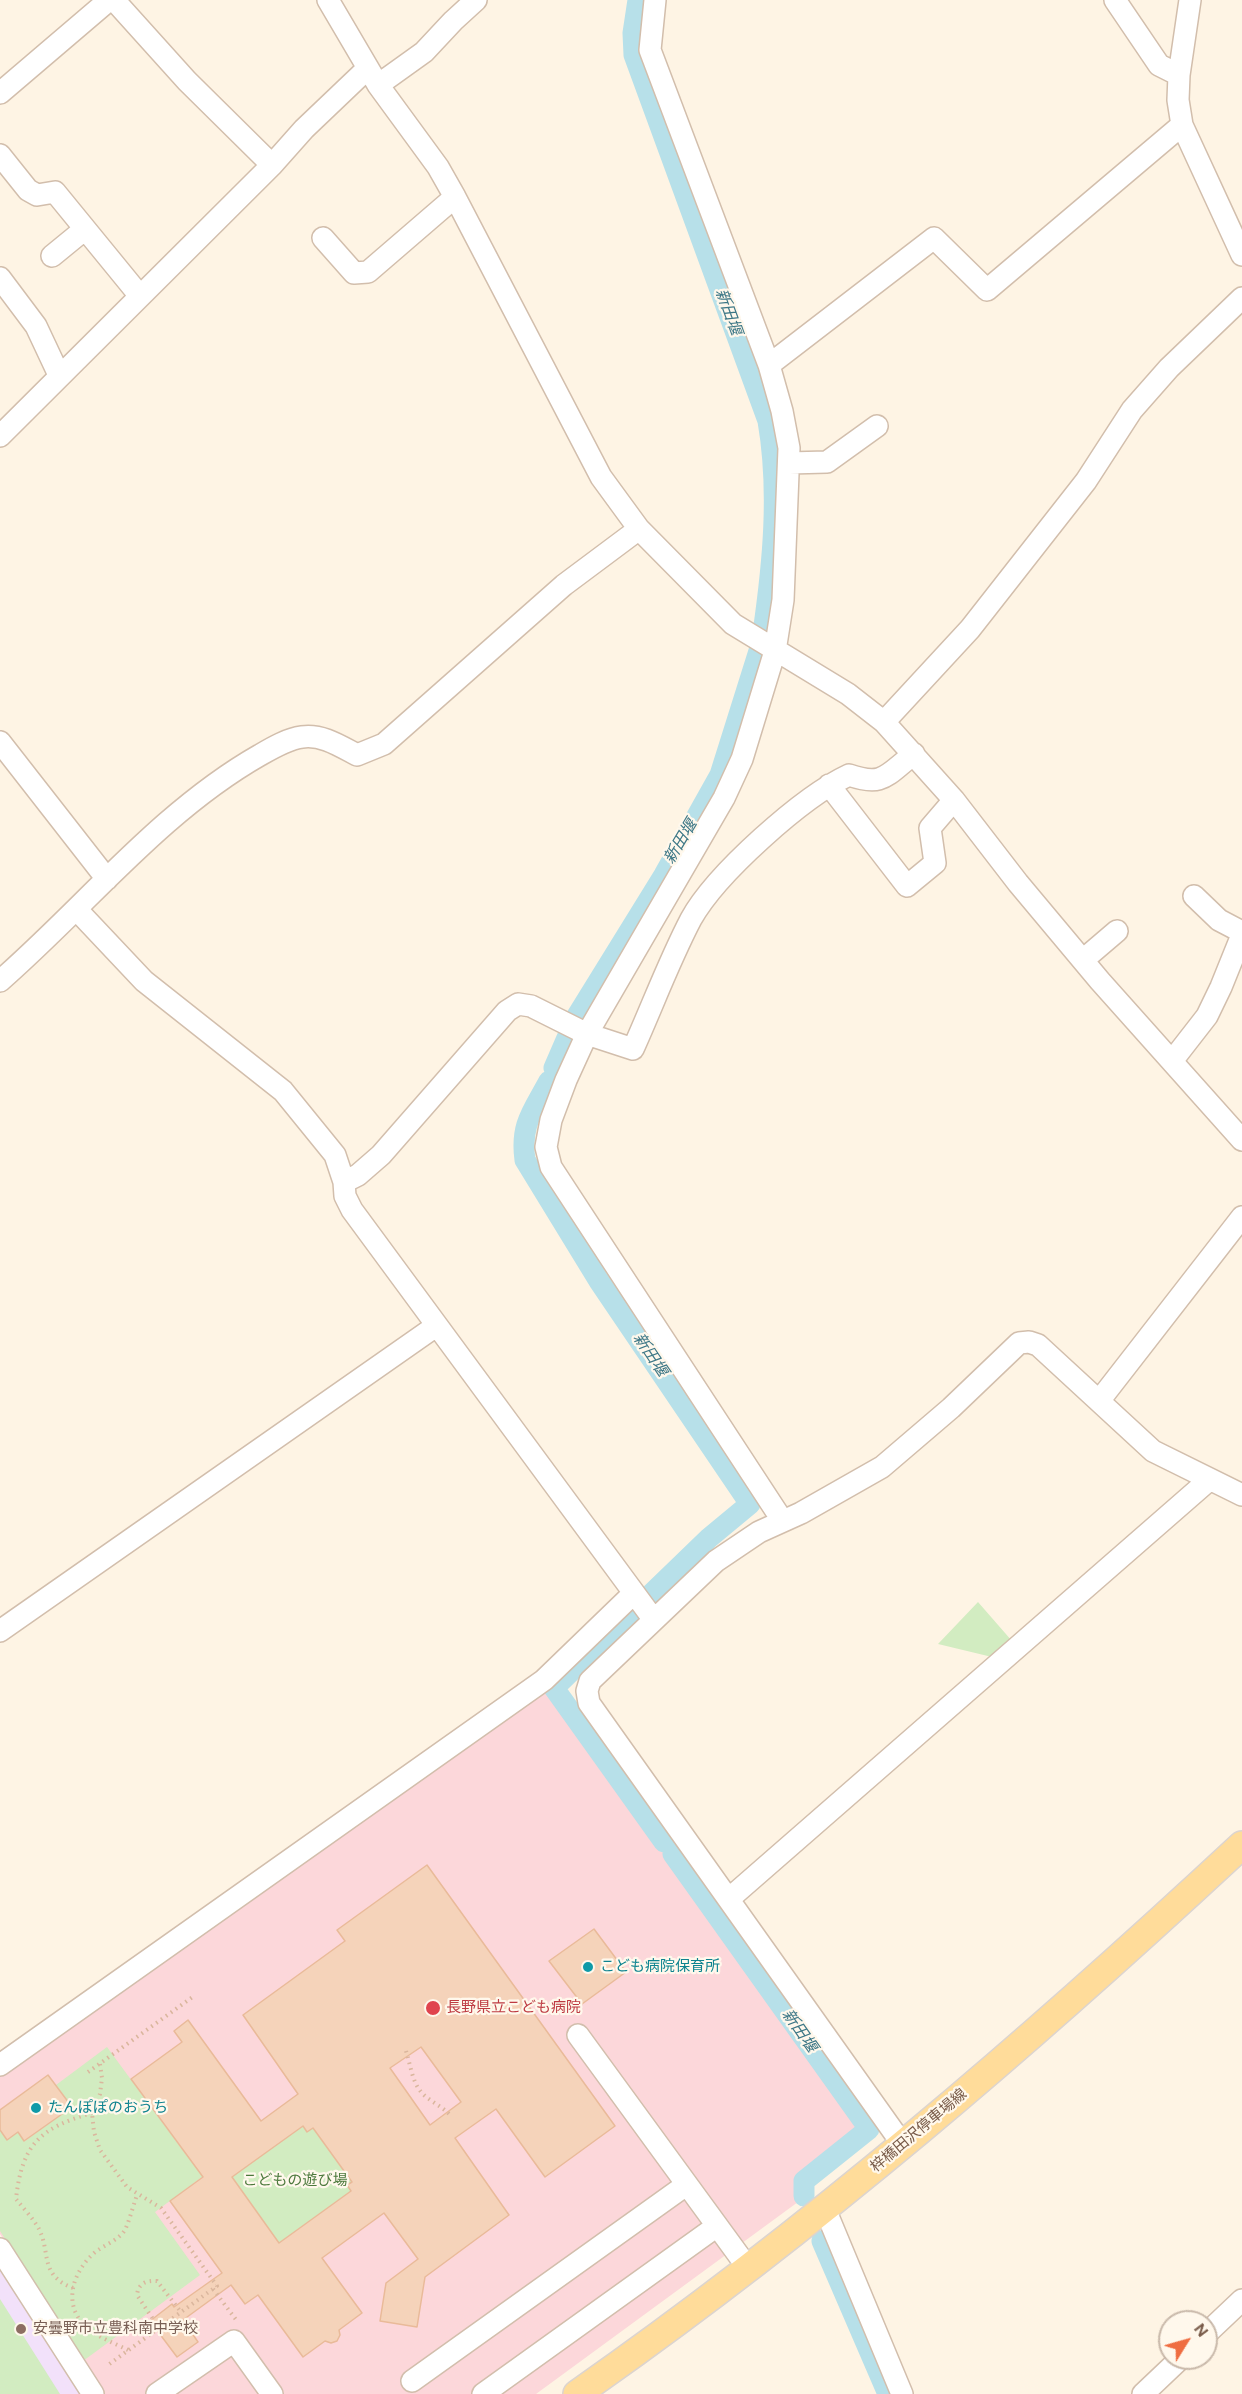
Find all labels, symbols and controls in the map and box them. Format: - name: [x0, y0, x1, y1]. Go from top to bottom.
- water label: 新田堰: [711, 286, 745, 338]
- water label: 新田堰: [660, 816, 702, 868]
- water label: 新田堰: [629, 1330, 671, 1380]
- place label: こども病院保育所: [600, 1958, 720, 1976]
- marker: こども病院保育所: [581, 1960, 595, 1974]
- marker: 長野県立こども病院: [424, 1999, 442, 2017]
- place label: 長野県立こども病院: [446, 1999, 581, 2017]
- water label: 新田堰: [777, 2006, 821, 2056]
- street label: 梓橋田沢停車場線: [867, 2086, 971, 2176]
- place label: たんぽぽのおうち: [48, 2099, 168, 2117]
- marker: たんぽぽのおうち: [29, 2101, 43, 2115]
- park label: こどもの遊び場: [243, 2172, 347, 2190]
- north arrow: [1158, 2310, 1218, 2370]
- text: N: [1189, 2319, 1213, 2341]
- place label: 安曇野市立豊科南中学校: [33, 2320, 198, 2338]
- marker: 安曇野市立豊科南中学校: [14, 2322, 28, 2336]

